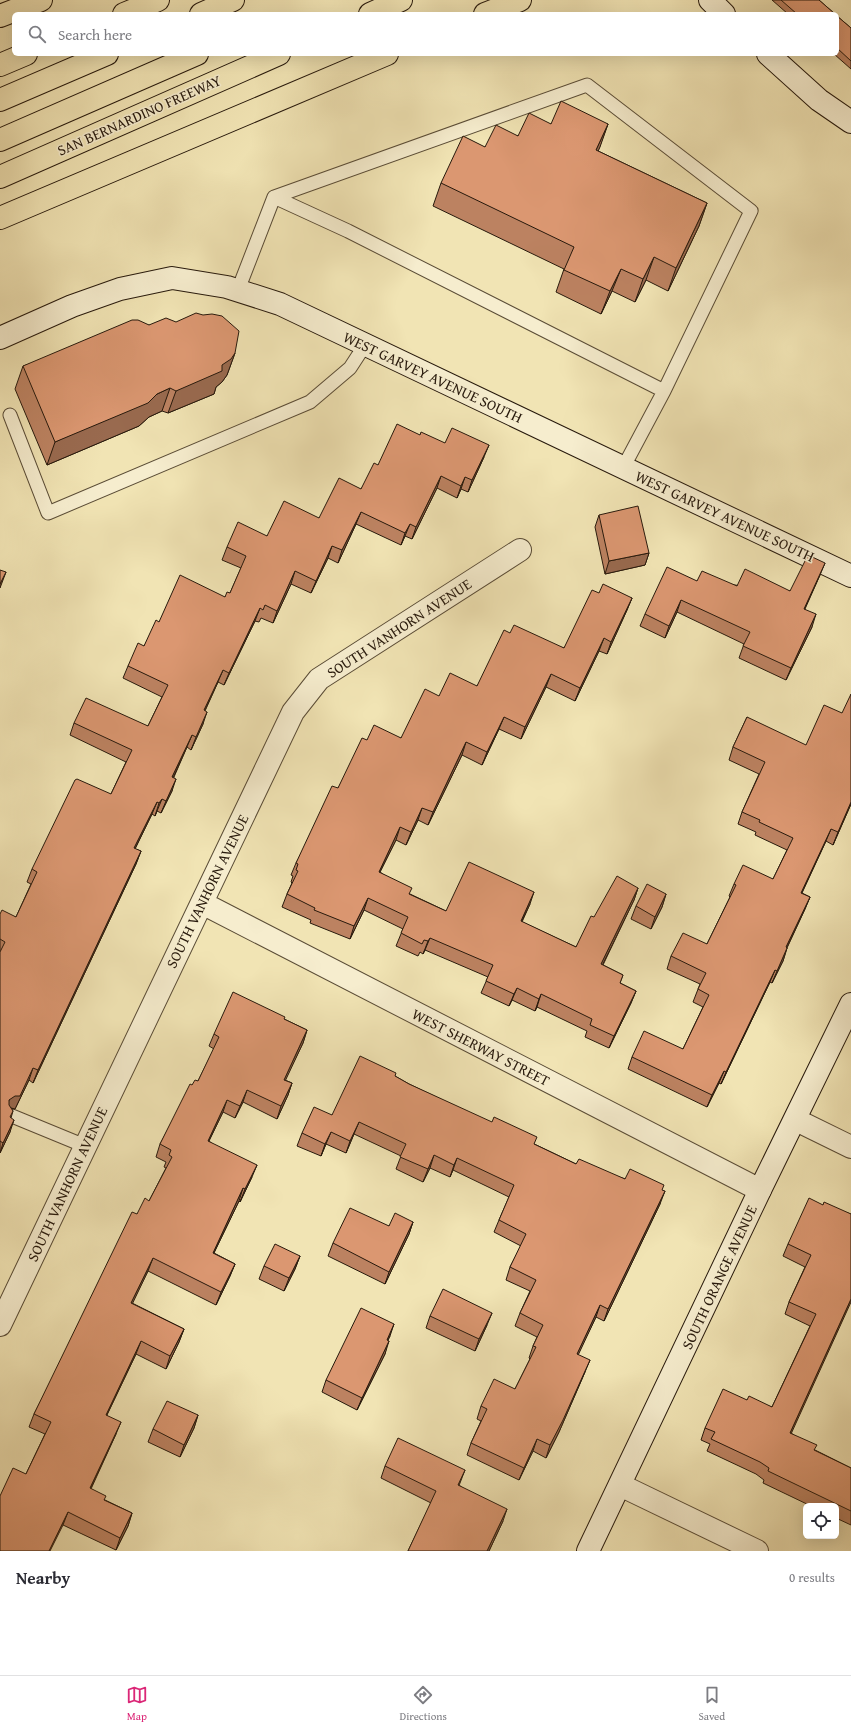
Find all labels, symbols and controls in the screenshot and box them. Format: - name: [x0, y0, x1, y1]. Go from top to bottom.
- search box: [12, 12, 839, 56]
- icon: search: [26, 23, 48, 45]
- text: Search here: [58, 24, 132, 45]
- street label: SAN BERNARDINO FREEWAY: [54, 69, 224, 161]
- street label: WEST GARVEY AVENUE SOUTH: [340, 326, 526, 428]
- street label: WEST GARVEY AVENUE SOUTH: [632, 465, 818, 567]
- street label: SOUTH VANHORN AVENUE: [323, 573, 476, 683]
- street label: SOUTH VANHORN AVENUE: [161, 810, 254, 971]
- street label: WEST SHERWAY STREET: [408, 1003, 554, 1091]
- street label: SOUTH VANHORN AVENUE: [22, 1103, 112, 1265]
- street label: SOUTH ORANGE AVENUE: [676, 1201, 762, 1353]
- map controls: [803, 1503, 839, 1539]
- button: locate: [803, 1503, 839, 1539]
- text: Nearby: [16, 1565, 70, 1590]
- text: 0 results: [789, 1568, 835, 1587]
- tab: Map: [126, 1684, 148, 1724]
- tab: Directions: [400, 1684, 447, 1724]
- tab: Saved: [698, 1684, 725, 1724]

